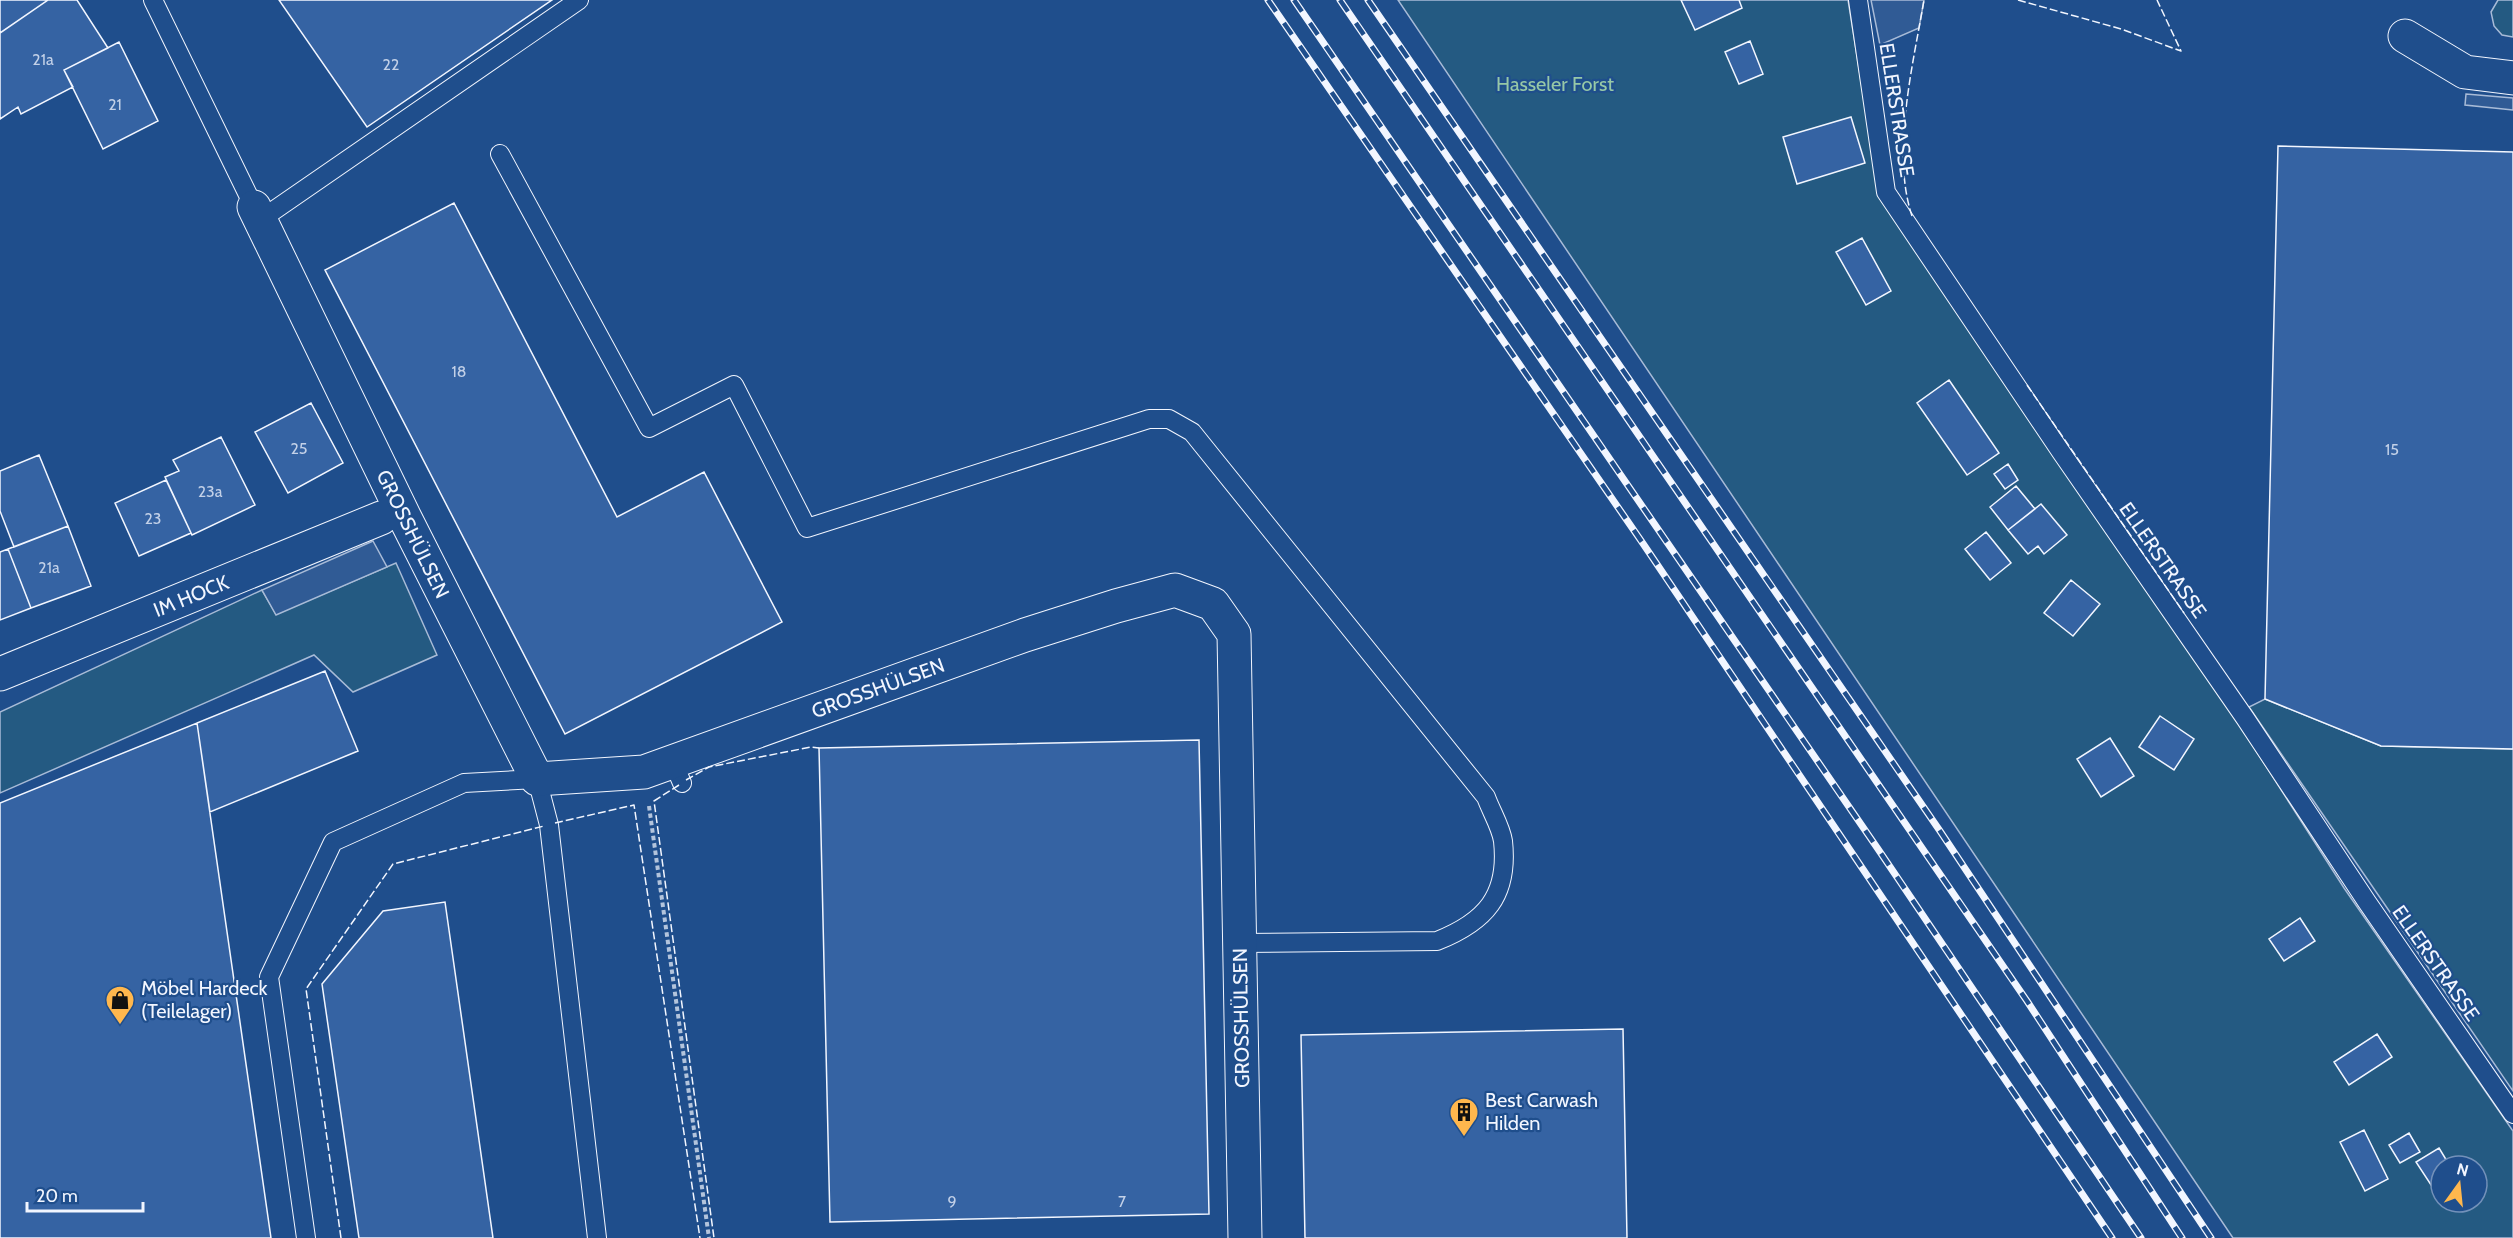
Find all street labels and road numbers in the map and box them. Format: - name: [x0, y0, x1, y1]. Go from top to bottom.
- street label: ELLERSTRASSE: [1875, 41, 1919, 179]
- street label: GROSSHÜLSEN: [372, 466, 454, 602]
- street label: ELLERSTRASSE: [2114, 498, 2212, 622]
- street label: IM HOCK: [150, 570, 233, 622]
- street label: GROSSHÜLSEN: [808, 653, 948, 723]
- street label: ELLERSTRASSE: [2387, 901, 2485, 1025]
- street label: GROSSHÜLSEN: [1228, 948, 1254, 1088]

